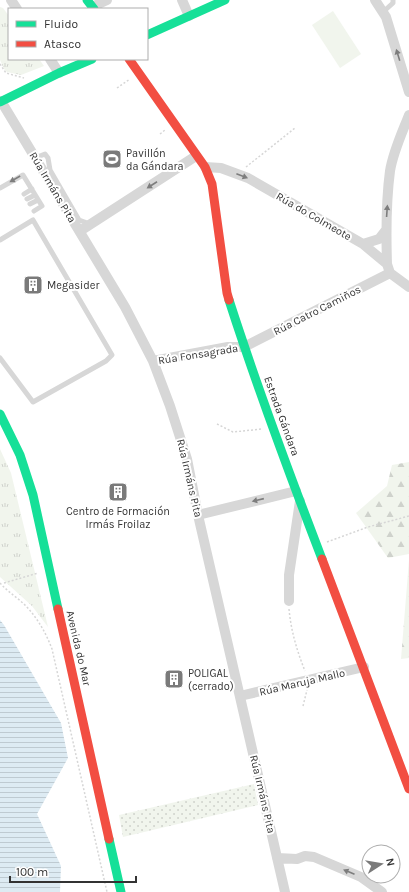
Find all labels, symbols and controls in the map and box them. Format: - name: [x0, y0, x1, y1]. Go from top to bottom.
- legend: [8, 8, 148, 60]
- text: Fluido: [44, 17, 78, 31]
- text: Atasco: [44, 37, 81, 51]
- one-way arrow: [395, 49, 401, 61]
- place label: Pavillón da Gándara: [126, 147, 184, 173]
- sports icon: Pavillón da Gándara: [101, 148, 123, 170]
- street label: Rúa Irmáns Pita: [26, 150, 79, 225]
- one-way arrow: [236, 174, 248, 180]
- one-way arrow: [9, 176, 21, 183]
- one-way arrow: [147, 181, 157, 189]
- street label: Rúa do Colmeote: [274, 190, 354, 243]
- one-way arrow: [384, 205, 391, 217]
- building icon: Megasider: [22, 274, 44, 296]
- place label: Megasider: [47, 279, 99, 292]
- street label: Rúa Catro Camiños: [271, 283, 363, 338]
- street label: Rúa Fonsagrada: [157, 342, 239, 367]
- street label: Estrada Gándara: [261, 375, 302, 458]
- street label: Rúa Irmáns Pita: [174, 438, 205, 519]
- building icon: Centro de Formación Irmás Froilaz: [107, 481, 129, 503]
- one-way arrow: [252, 498, 264, 504]
- place label: Centro de Formación Irmás Froilaz: [66, 505, 170, 531]
- street label: Avenida do Mar: [64, 609, 93, 687]
- street label: Rúa Maruja Mallo: [258, 666, 346, 699]
- place label: POLIGAL (cerrado): [188, 667, 234, 693]
- building icon: POLIGAL (cerrado): [163, 668, 185, 690]
- street label: Rúa Irmáns Pita: [247, 754, 278, 835]
- north arrow: [361, 844, 401, 884]
- text: N: [383, 857, 397, 867]
- scale bar: [10, 858, 136, 884]
- text: 100 m: [16, 865, 48, 879]
- one-way arrow: [343, 869, 354, 875]

